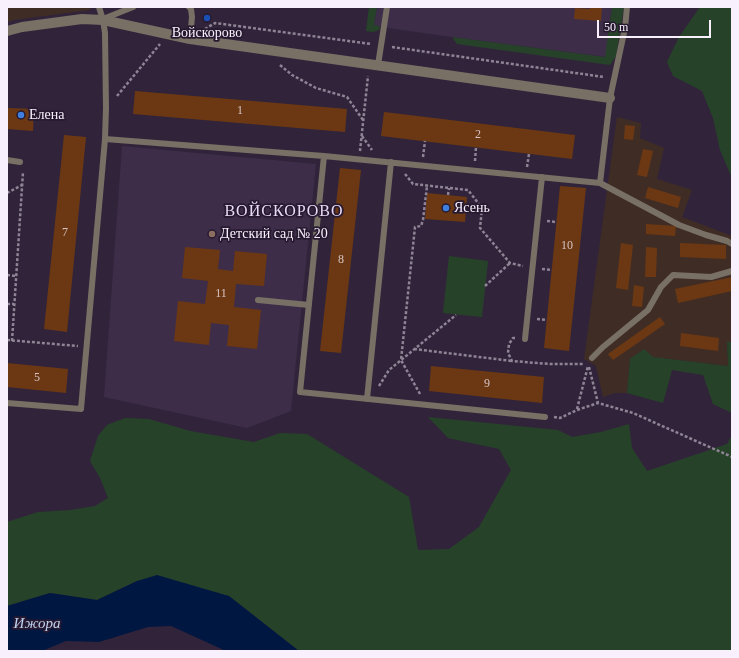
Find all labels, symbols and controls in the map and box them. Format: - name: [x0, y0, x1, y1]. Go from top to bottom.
- scale bar: [599, 12, 713, 38]
- marker: Войскорово: [202, 13, 212, 23]
- text: 50 m: [604, 20, 628, 34]
- place label: Войскорово: [172, 25, 242, 41]
- house number: 1: [237, 104, 243, 118]
- place label: Елена: [29, 107, 64, 123]
- marker: Елена: [16, 110, 26, 120]
- house number: 2: [475, 128, 481, 142]
- place label: Ясень: [454, 200, 490, 216]
- district label: ВОЙСКОРОВО: [224, 202, 344, 222]
- marker: Ясень: [441, 203, 451, 213]
- house number: 7: [62, 226, 68, 240]
- place label: Детский сад № 20: [220, 226, 328, 242]
- marker: Детский сад № 20: [207, 229, 217, 239]
- house number: 10: [561, 239, 573, 253]
- house number: 8: [338, 253, 344, 267]
- house number: 11: [215, 287, 227, 301]
- house number: 5: [34, 371, 40, 385]
- house number: 9: [484, 377, 490, 391]
- water label: Ижора: [14, 615, 60, 633]

